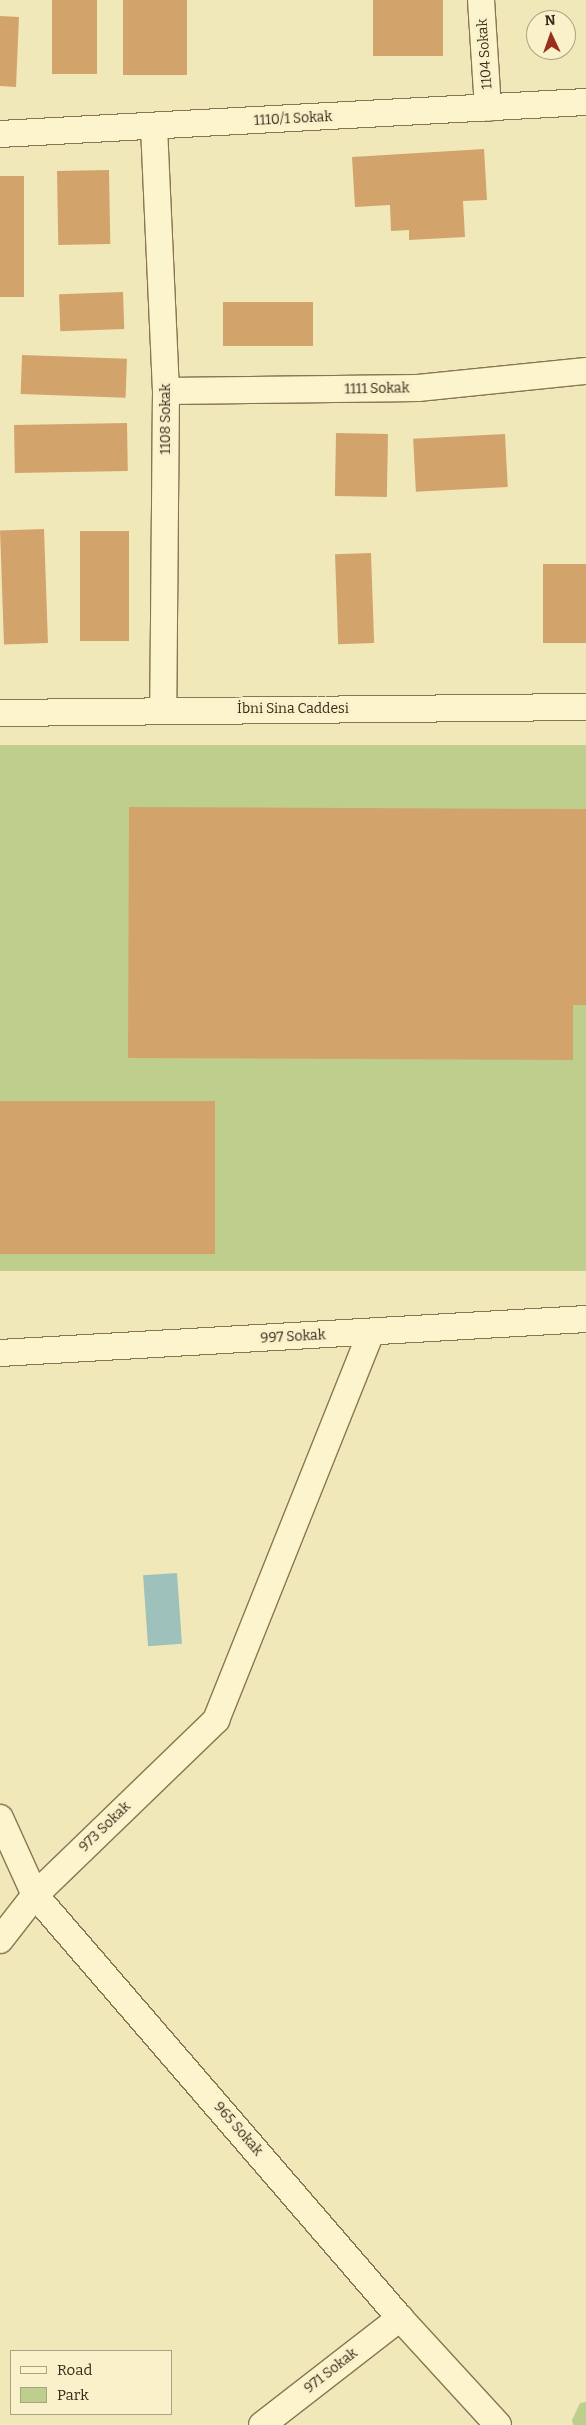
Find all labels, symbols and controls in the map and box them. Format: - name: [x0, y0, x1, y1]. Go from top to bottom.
- north arrow: [526, 10, 576, 60]
- text: N: [544, 12, 556, 29]
- street label: 1104 Sokak: [474, 18, 496, 90]
- street label: 1110/1 Sokak: [253, 109, 333, 129]
- street label: 1111 Sokak: [344, 380, 410, 398]
- street label: 1108 Sokak: [158, 384, 174, 454]
- street label: İbni Sina Caddesi: [237, 701, 349, 717]
- street label: 997 Sokak: [260, 1327, 326, 1347]
- street label: 973 Sokak: [76, 1798, 134, 1856]
- street label: 965 Sokak: [210, 2099, 266, 2159]
- street label: 971 Sokak: [301, 2345, 361, 2397]
- legend: [10, 2350, 172, 2415]
- text: Road: [57, 2361, 92, 2379]
- text: Park: [57, 2386, 89, 2404]

